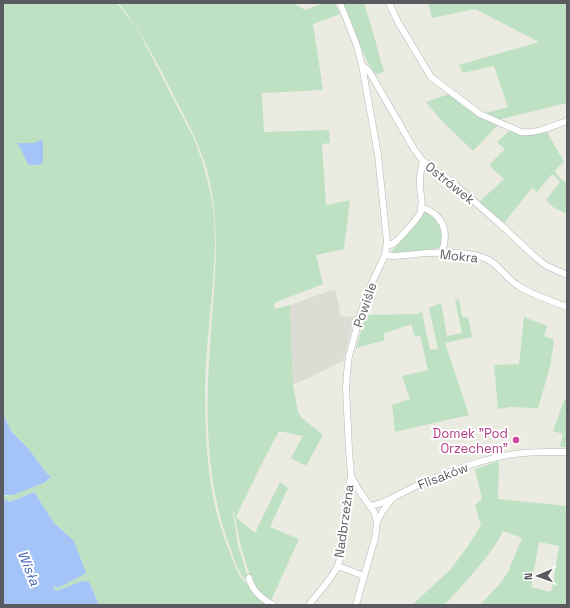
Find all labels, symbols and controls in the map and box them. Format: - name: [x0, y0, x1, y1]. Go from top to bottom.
- street label: Ostrówek: [422, 158, 478, 208]
- street label: Mokra: [439, 246, 480, 267]
- street label: Powiśle: [349, 280, 381, 330]
- place label: Domek "Pod Orzechem": [433, 425, 508, 457]
- marker: Domek "Pod Orzechem": [511, 435, 521, 445]
- street label: Flisaków: [415, 459, 471, 493]
- street label: Nadbrzeżna: [330, 483, 358, 559]
- water label: Wisła: [14, 548, 44, 589]
- north arrow: [518, 556, 558, 596]
- text: N: [521, 572, 535, 580]

